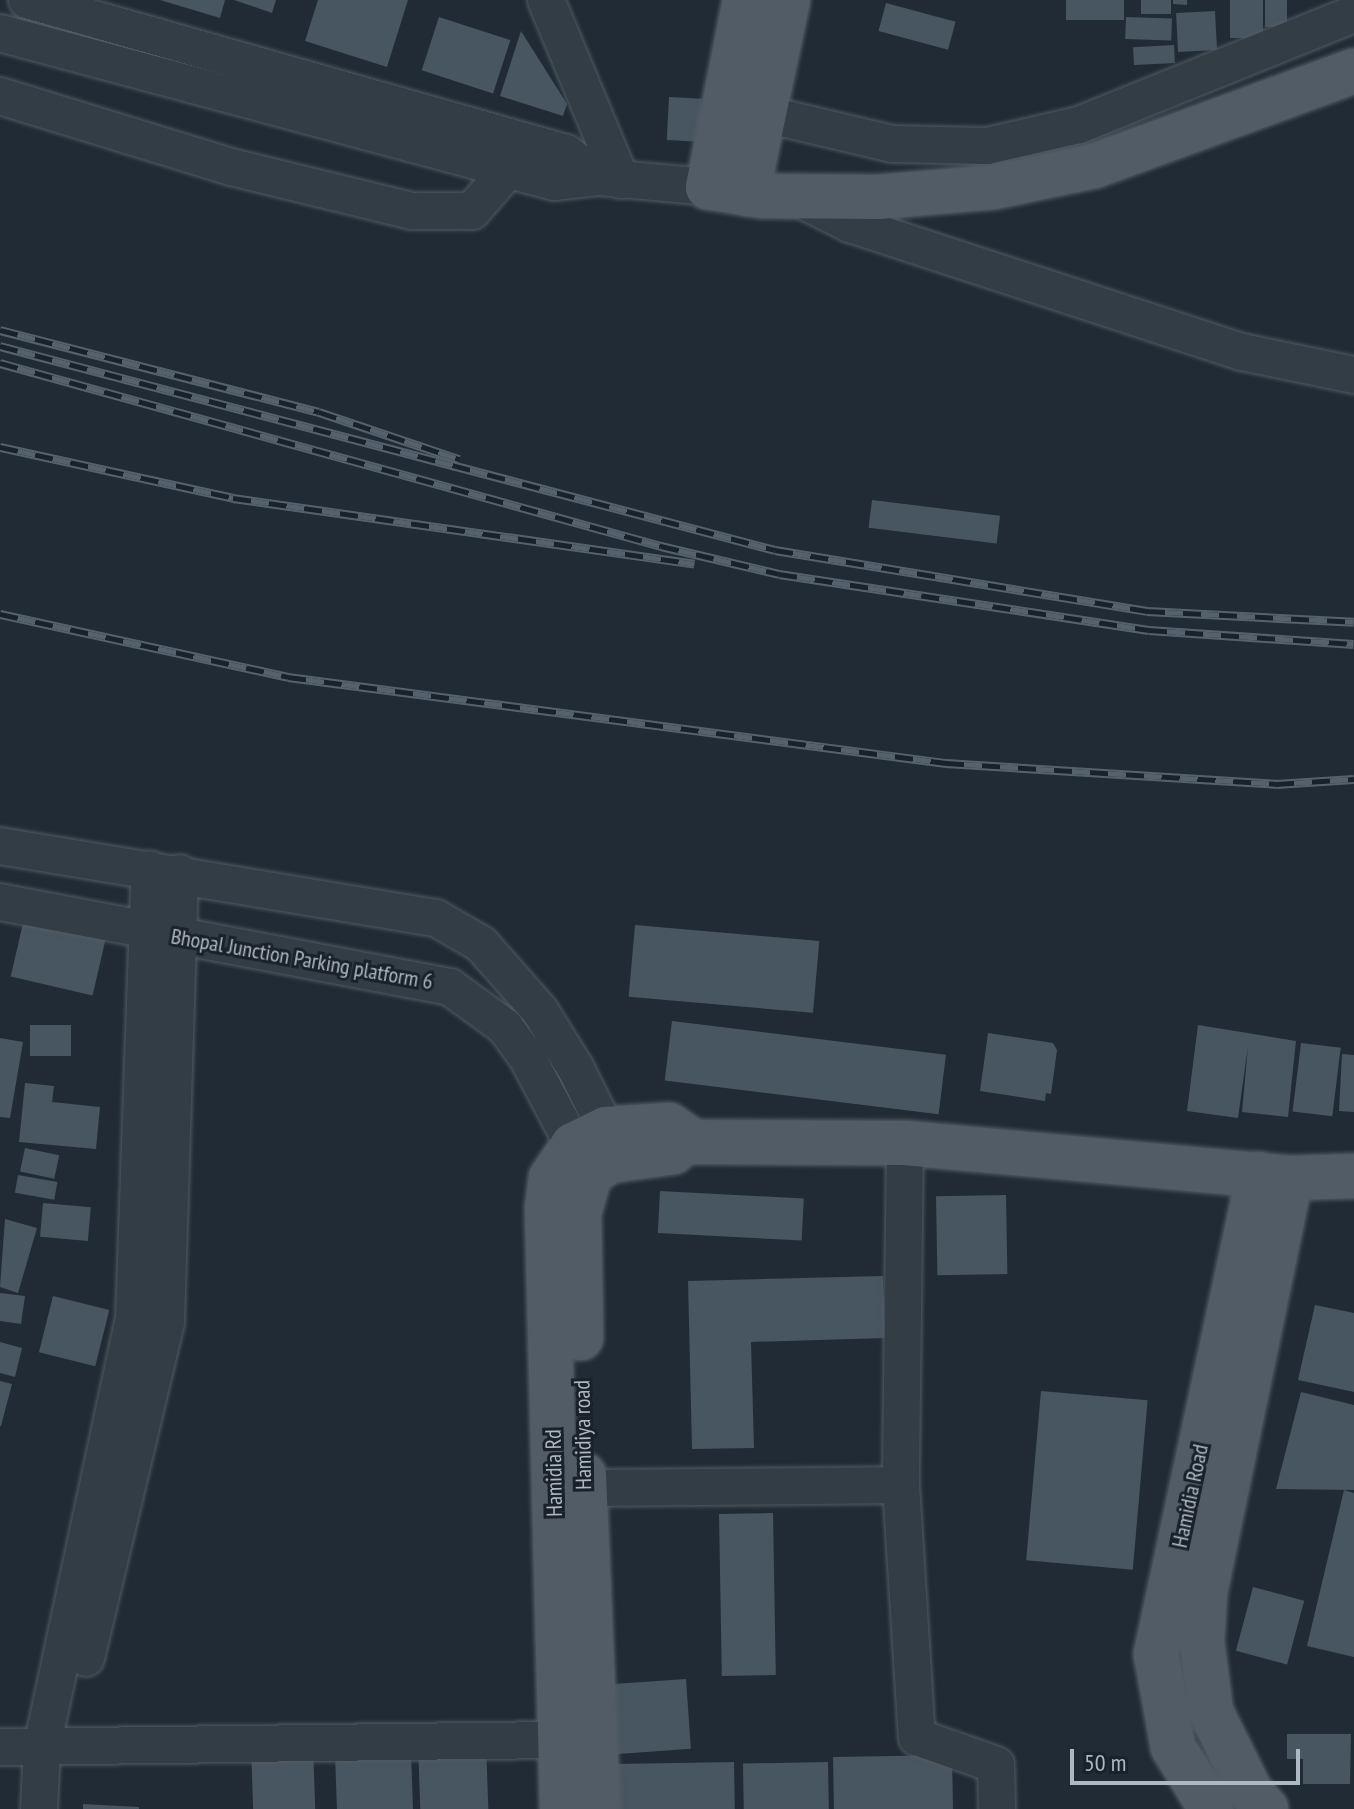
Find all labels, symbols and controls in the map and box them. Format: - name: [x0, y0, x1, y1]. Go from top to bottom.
- street label: Bhopal Junction Parking platform 6: [169, 923, 435, 995]
- street label: Hamidiya road: [569, 1380, 597, 1490]
- street label: Hamidia Rd: [540, 1429, 568, 1517]
- street label: Hamidia Road: [1166, 1442, 1214, 1550]
- scale bar: [1074, 1733, 1304, 1783]
- text: 50 m: [1084, 1747, 1126, 1778]

